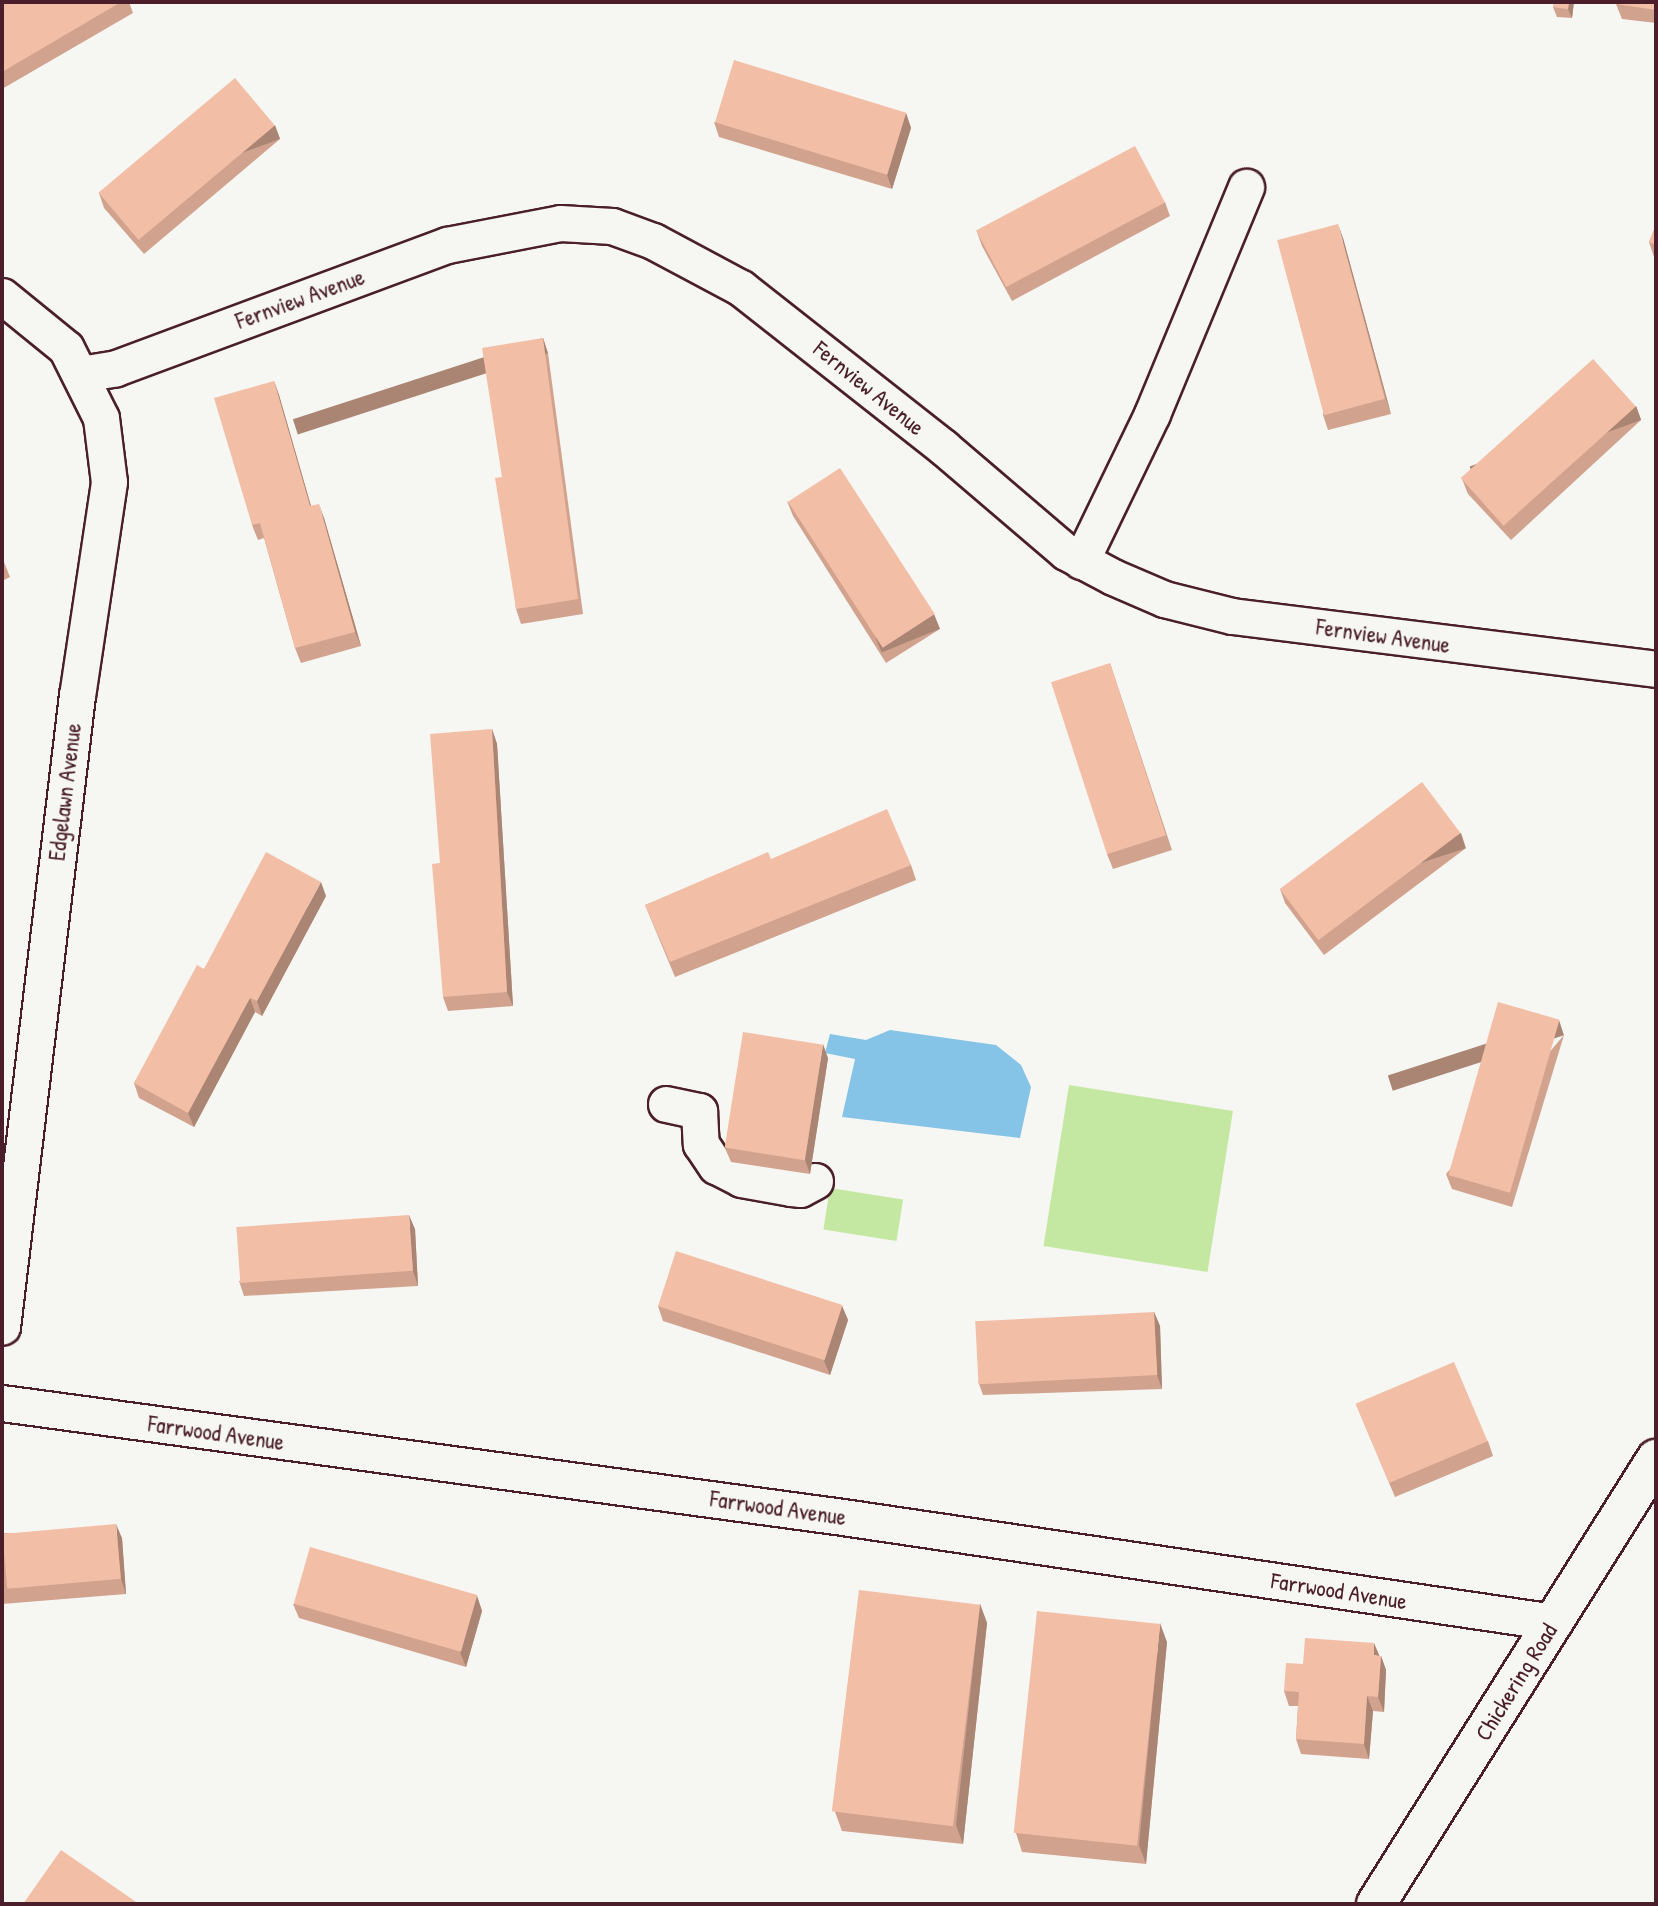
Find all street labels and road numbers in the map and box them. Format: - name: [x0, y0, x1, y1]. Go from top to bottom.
- street label: Fernview Avenue: [232, 263, 368, 335]
- street label: Fernview Avenue: [808, 335, 930, 441]
- street label: Fernview Avenue: [1314, 613, 1452, 659]
- street label: Edgelawn Avenue: [43, 722, 87, 862]
- street label: Farrwood Avenue: [146, 1410, 286, 1456]
- street label: Farrwood Avenue: [708, 1485, 848, 1531]
- street label: Farrwood Avenue: [1269, 1567, 1409, 1615]
- street label: Chickering Road: [1469, 1618, 1563, 1746]

